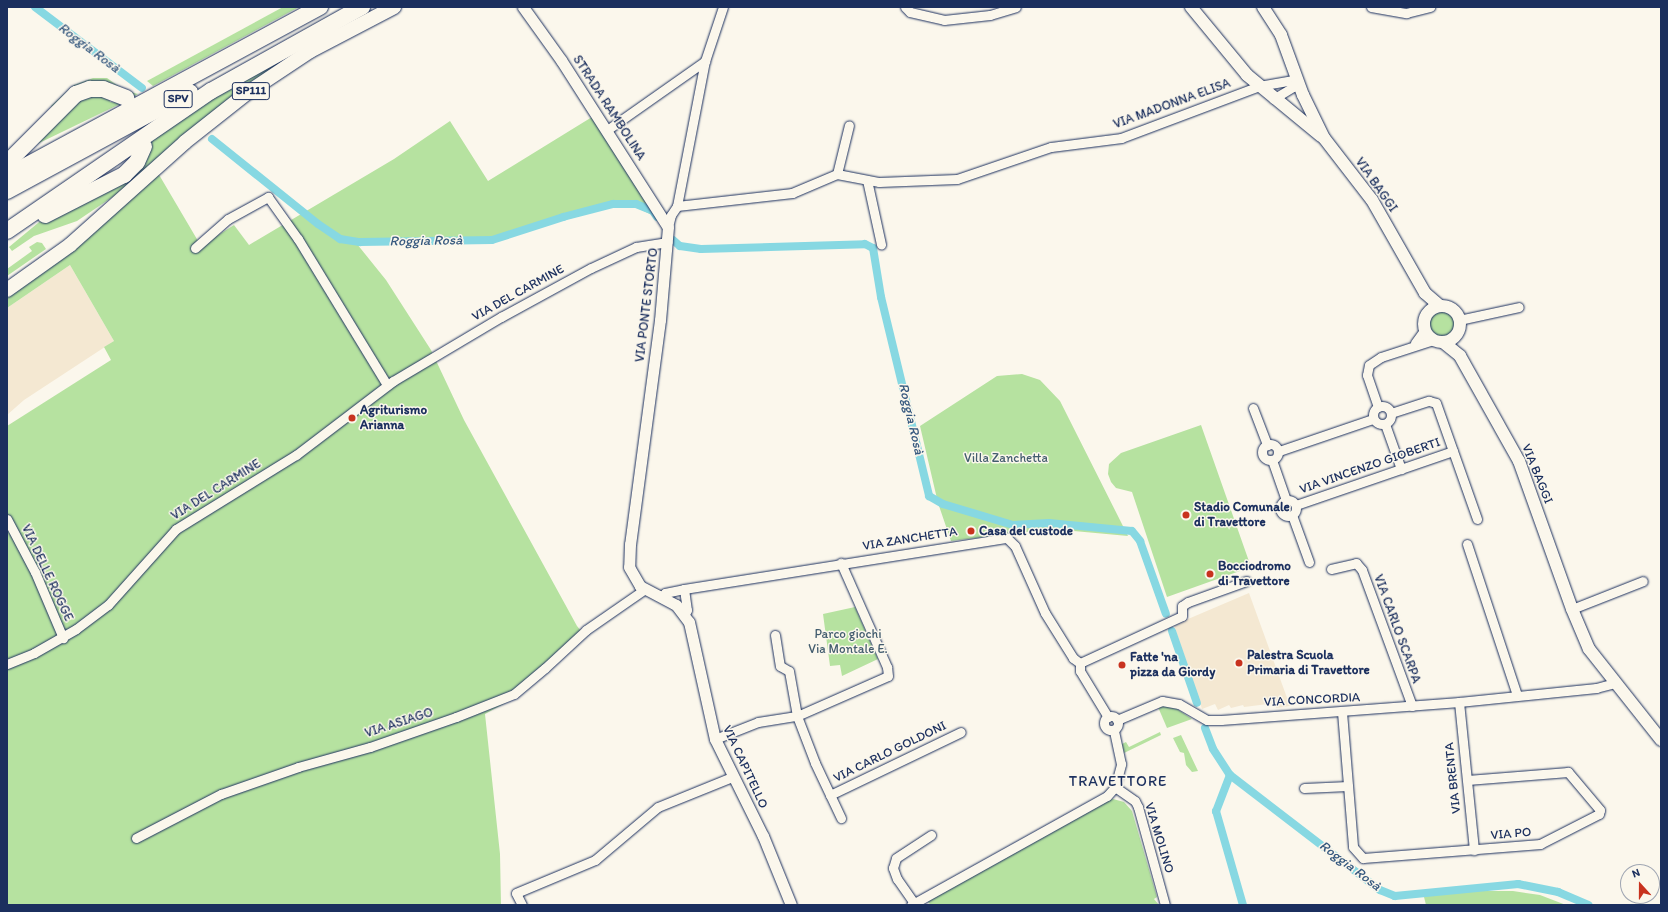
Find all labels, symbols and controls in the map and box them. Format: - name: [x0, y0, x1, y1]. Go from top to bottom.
- water label: Roggia Rosà: [55, 19, 123, 77]
- street label: STRADA RAMBOLINA: [569, 52, 649, 164]
- street label: VIA MADONNA ELISA: [1112, 76, 1232, 132]
- road number: SP111: [231, 81, 271, 101]
- road number: SPV: [163, 89, 193, 109]
- street label: VIA BAGGI: [1352, 155, 1400, 215]
- water label: Roggia Rosà: [389, 232, 463, 250]
- street label: VIA PONTE STORTO: [632, 247, 662, 363]
- street label: VIA DEL CARMINE: [469, 261, 567, 325]
- water label: Roggia Rosà: [895, 382, 927, 456]
- place label: Agriturismo Arianna: [360, 403, 427, 434]
- marker: Agriturismo Arianna: [347, 413, 357, 423]
- street label: VIA VINCENZO GIOBERTI: [1298, 435, 1442, 497]
- street label: VIA BAGGI: [1518, 442, 1556, 506]
- park label: Villa Zanchetta: [964, 450, 1048, 466]
- street label: VIA DEL CARMINE: [168, 456, 264, 524]
- place label: Stadio Comunale di Travettore: [1194, 500, 1289, 531]
- marker: Stadio Comunale di Travettore: [1181, 510, 1191, 520]
- street label: VIA DELLE ROGGE: [18, 522, 76, 624]
- place label: Casa del custode: [979, 523, 1073, 539]
- street label: VIA ZANCHETTA: [861, 524, 959, 554]
- marker: Casa del custode: [966, 526, 976, 536]
- place label: Bocciodromo di Travettore: [1218, 559, 1291, 590]
- marker: Bocciodromo di Travettore: [1205, 569, 1215, 579]
- street label: VIA CARLO SCARPA: [1370, 572, 1424, 686]
- park label: Parco giochi Via Montale E.: [808, 627, 888, 658]
- place label: Palestra Scuola Primaria di Travettore: [1247, 648, 1369, 679]
- place label: Fatte 'na pizza da Giordy: [1130, 650, 1216, 681]
- marker: Palestra Scuola Primaria di Travettore: [1234, 658, 1244, 668]
- marker: Fatte 'na pizza da Giordy: [1117, 660, 1127, 670]
- street label: VIA CONCORDIA: [1263, 690, 1361, 710]
- street label: VIA ASIAGO: [364, 705, 434, 741]
- street label: VIA CARLO GOLDONI: [831, 718, 949, 786]
- street label: VIA CAPITELLO: [719, 724, 771, 810]
- street label: VIA BRENTA: [1441, 741, 1465, 815]
- district label: TRAVETTORE: [1068, 773, 1168, 791]
- street label: VIA MOLINO: [1141, 802, 1177, 874]
- street label: VIA PO: [1490, 824, 1532, 844]
- water label: Roggia Rosà: [1316, 837, 1384, 895]
- north arrow: [1620, 864, 1660, 904]
- text: N: [1630, 866, 1642, 881]

